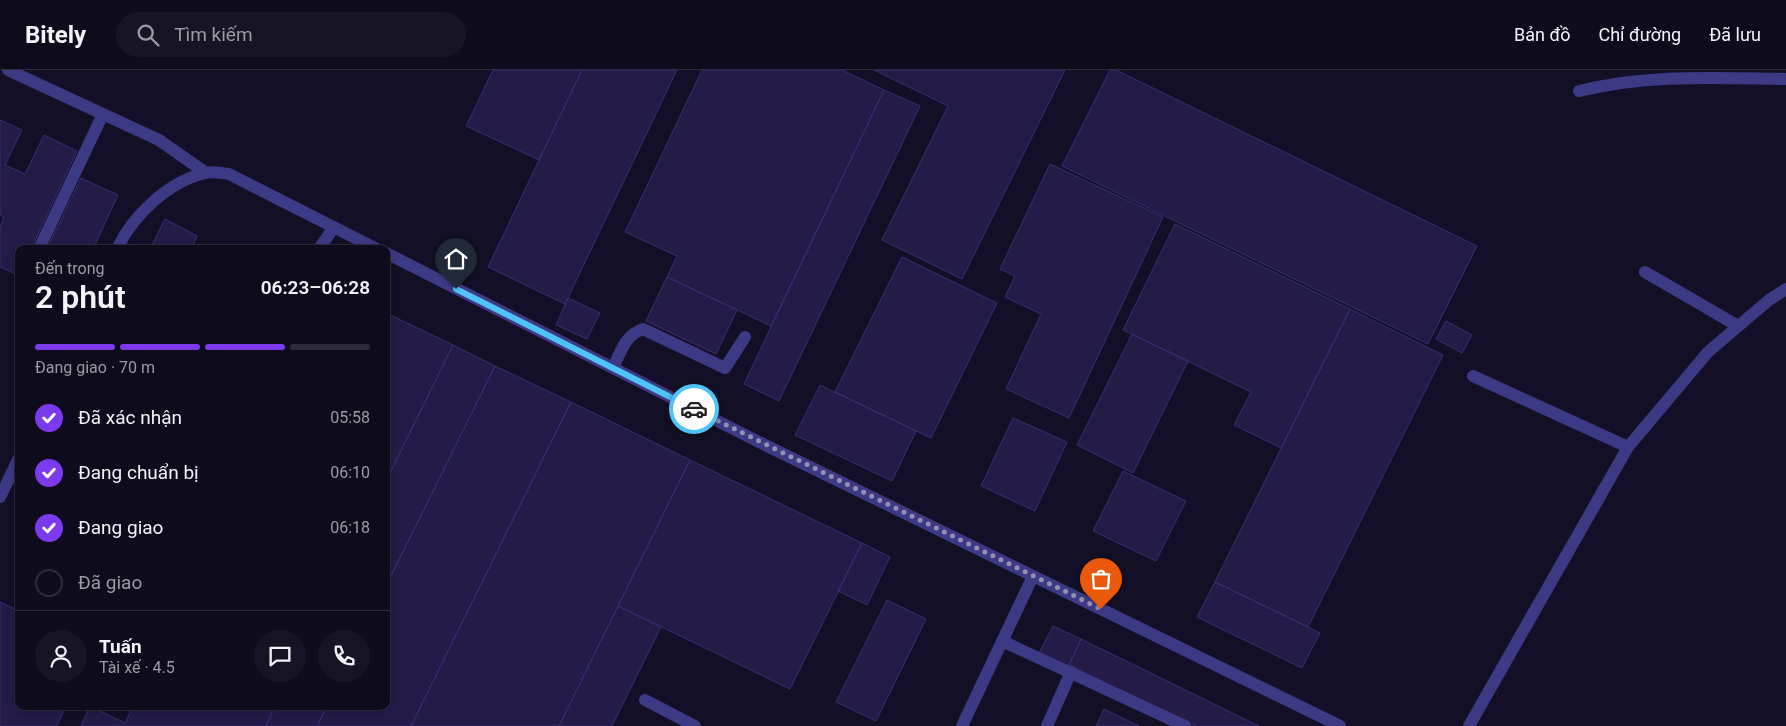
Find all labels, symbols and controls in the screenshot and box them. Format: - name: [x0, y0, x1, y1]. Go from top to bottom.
- search box: [116, 12, 466, 57]
- text: Bitely: [25, 21, 86, 49]
- icon: search: [134, 21, 162, 49]
- text: Tìm kiếm: [174, 23, 253, 46]
- text: Bản đồ: [1514, 24, 1570, 45]
- text: Chỉ đường: [1598, 24, 1681, 45]
- text: Đã lưu: [1709, 24, 1761, 45]
- pin: [435, 238, 477, 289]
- icon: home: [442, 245, 470, 273]
- text: Đến trong: [35, 259, 104, 278]
- text: 06:23–06:28: [261, 276, 370, 299]
- text: 2 phút: [35, 278, 126, 316]
- text: Đang giao · 70 m: [35, 358, 155, 377]
- courier: [669, 384, 719, 434]
- icon: car: [680, 395, 708, 423]
- icon: check: [35, 404, 63, 432]
- text: Đã xác nhận: [78, 406, 182, 429]
- text: 05:58: [330, 408, 370, 427]
- icon: check: [35, 459, 63, 487]
- text: Đang chuẩn bị: [78, 461, 199, 484]
- text: 06:10: [330, 463, 370, 482]
- icon: check: [35, 514, 63, 542]
- text: Đang giao: [78, 516, 163, 539]
- text: 06:18: [330, 518, 370, 537]
- pin: [1080, 558, 1122, 609]
- icon: bag: [1087, 565, 1115, 593]
- text: Đã giao: [78, 571, 142, 594]
- button: person: [35, 630, 87, 682]
- button: chat: [254, 630, 306, 682]
- button: phone: [318, 630, 370, 682]
- text: Tuấn: [99, 635, 142, 658]
- text: Tài xế · 4.5: [99, 658, 175, 677]

